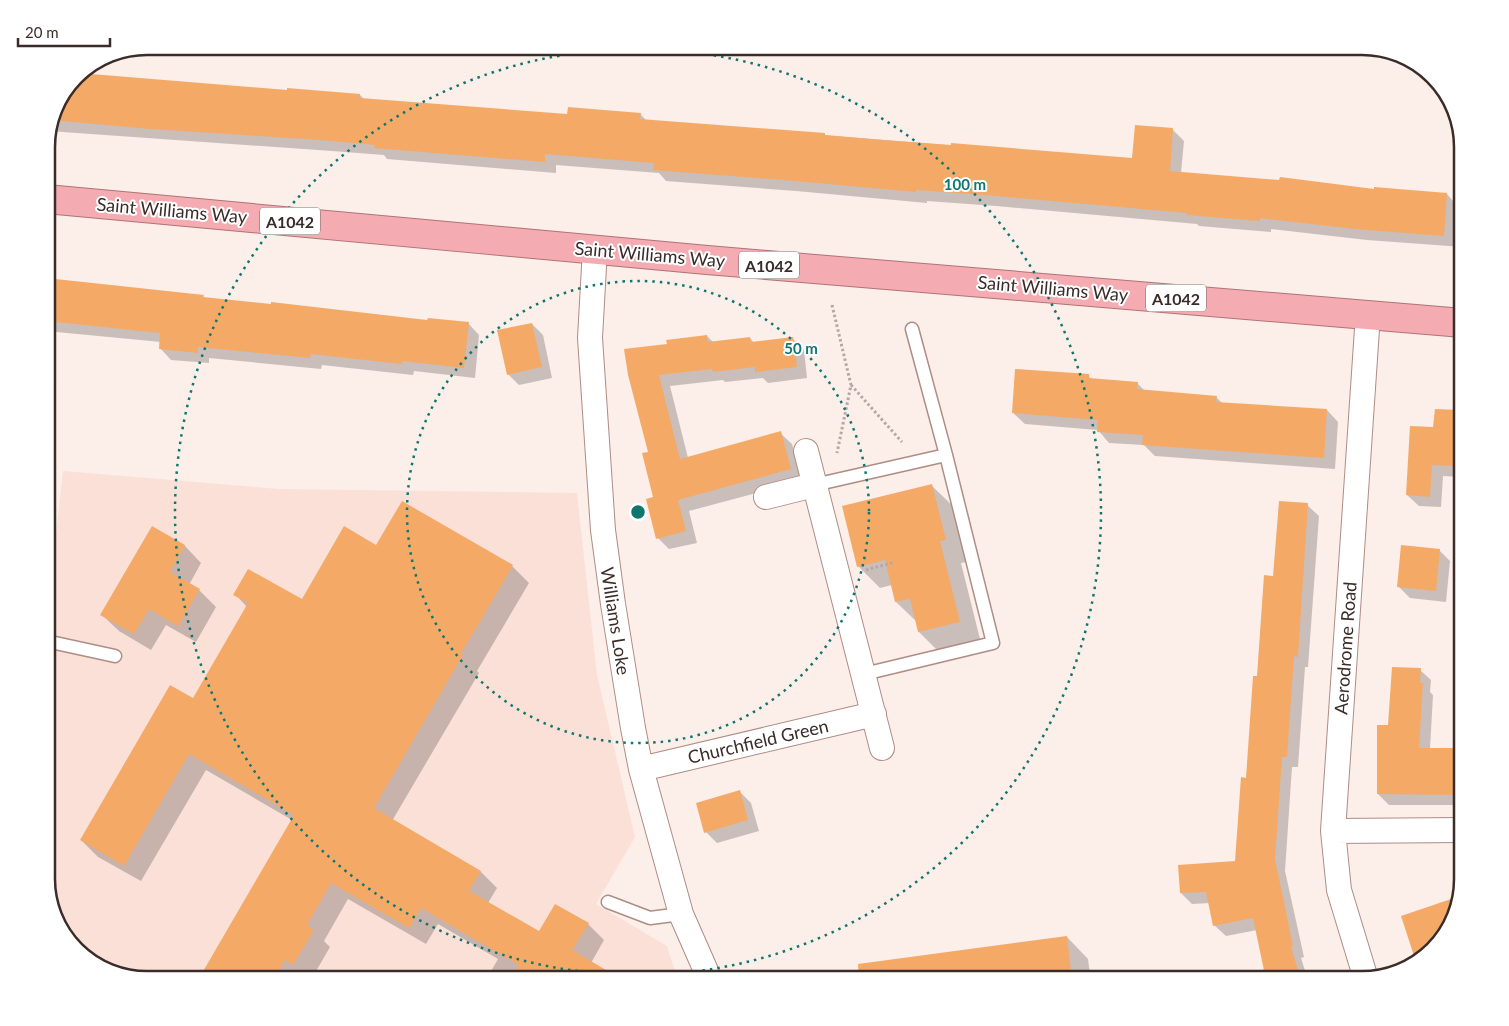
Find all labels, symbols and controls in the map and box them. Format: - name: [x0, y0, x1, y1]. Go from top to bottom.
- scale bar: [18, 15, 110, 47]
- text: 20 m: [25, 23, 59, 41]
- text: 100 m: [944, 175, 986, 193]
- street label: Saint Williams Way: [96, 192, 249, 228]
- road number: A1042: [260, 208, 320, 235]
- street label: Saint Williams Way: [574, 236, 727, 272]
- road number: A1042: [739, 252, 799, 278]
- street label: Saint Williams Way: [977, 270, 1130, 306]
- road number: A1042: [1146, 284, 1206, 312]
- text: 50 m: [784, 339, 818, 357]
- centre of rings: [629, 503, 647, 521]
- street label: Williams Loke: [597, 566, 635, 676]
- street label: Aerodrome Road: [1329, 581, 1361, 715]
- street label: Churchfield Green: [685, 714, 831, 768]

